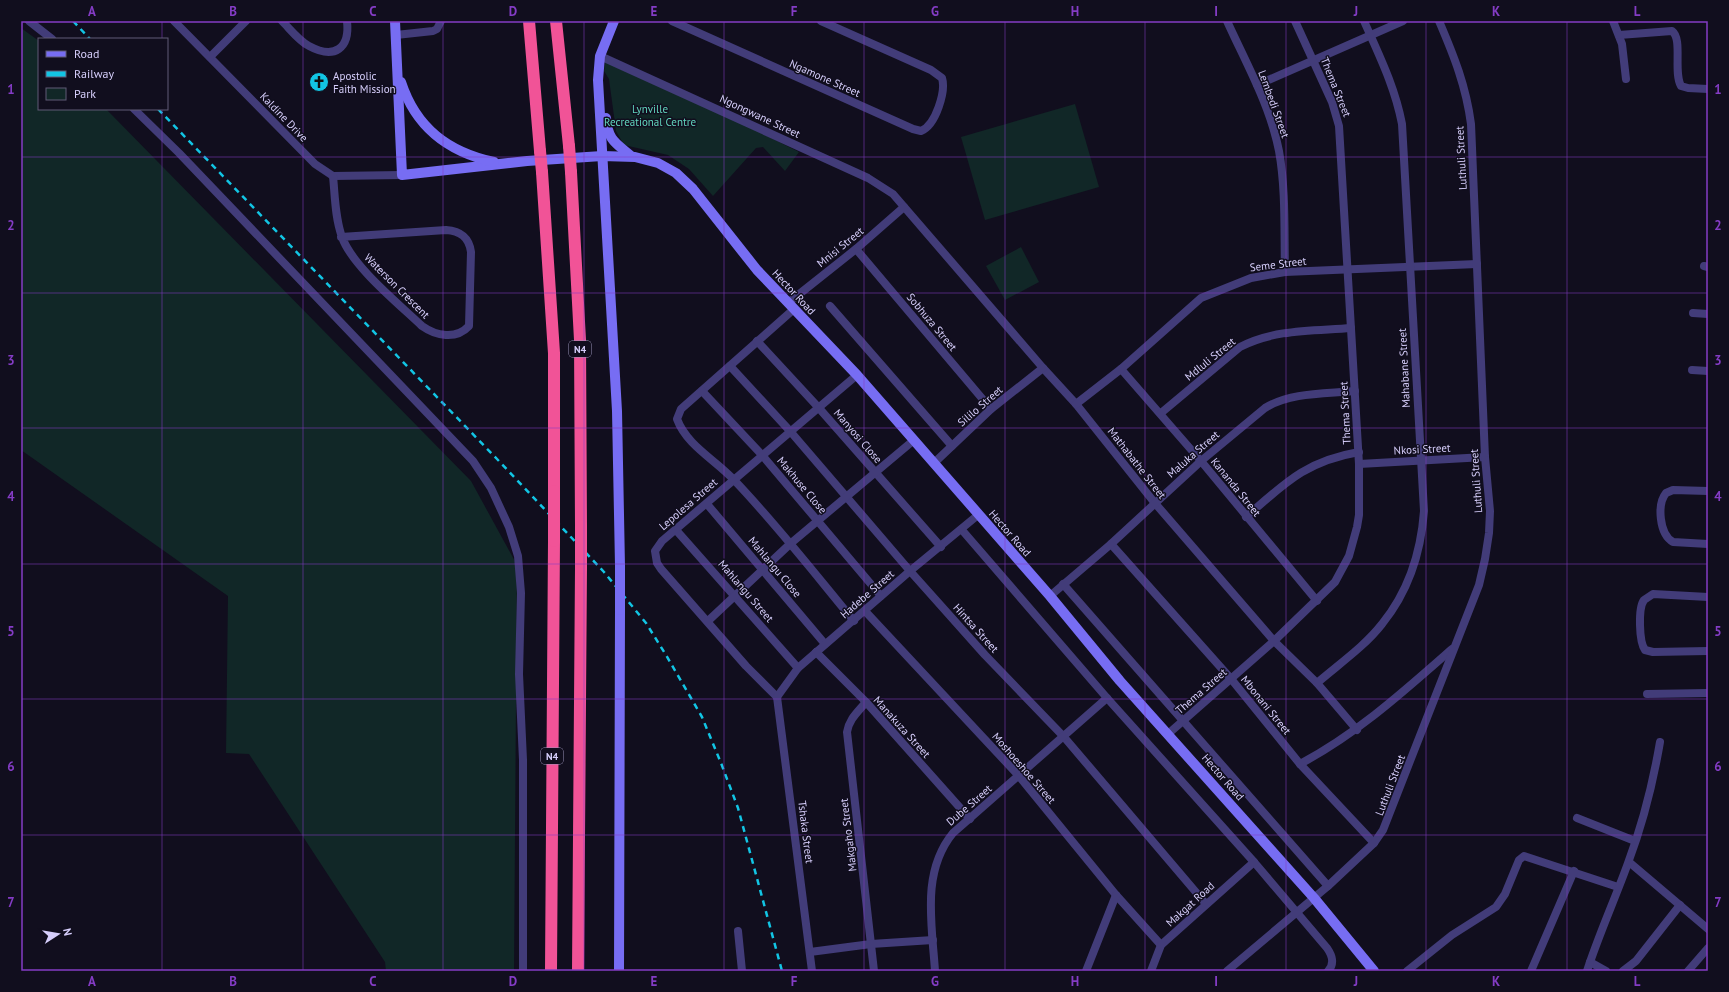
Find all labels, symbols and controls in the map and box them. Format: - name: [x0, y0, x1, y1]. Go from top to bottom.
- text: A: [88, 3, 96, 20]
- text: B: [229, 3, 237, 20]
- text: C: [369, 3, 377, 20]
- text: D: [509, 3, 517, 20]
- text: E: [651, 3, 658, 20]
- text: F: [791, 3, 798, 20]
- text: G: [931, 3, 939, 20]
- text: H: [1071, 3, 1079, 20]
- text: I: [1214, 3, 1218, 20]
- text: J: [1353, 3, 1358, 20]
- text: K: [1492, 3, 1500, 20]
- text: L: [1634, 3, 1641, 20]
- legend: [38, 38, 168, 110]
- text: Road: [74, 46, 99, 61]
- street label: Thema Street: [1318, 55, 1354, 119]
- street label: Ngamone Street: [787, 56, 863, 100]
- text: Railway: [74, 66, 114, 81]
- street label: Lembedi Street: [1255, 68, 1293, 140]
- place label: Apostolic Faith Mission: [333, 69, 396, 96]
- church icon: Apostolic Faith Mission: [308, 71, 330, 93]
- text: 1: [7, 81, 15, 98]
- text: 1: [1714, 81, 1722, 98]
- text: Park: [74, 86, 96, 101]
- street label: Kaldine Drive: [257, 89, 311, 145]
- street label: Ngongwane Street: [717, 91, 803, 141]
- park label: Lynville Recreational Centre: [604, 102, 696, 129]
- street label: Luthuli Street: [1452, 125, 1470, 190]
- text: 2: [7, 217, 15, 234]
- text: 2: [1714, 217, 1722, 234]
- street label: Mnisi Street: [814, 224, 866, 270]
- street label: Waterson Crescent: [361, 250, 433, 322]
- street label: Seme Street: [1249, 254, 1307, 274]
- street label: Hector Road: [769, 266, 819, 318]
- street label: Sobhuza Street: [904, 290, 960, 354]
- street label: Mahabane Street: [1395, 328, 1413, 408]
- street label: Mdluli Street: [1182, 334, 1238, 384]
- road number: N4: [569, 341, 591, 357]
- text: 3: [7, 352, 15, 369]
- text: 3: [1714, 352, 1722, 369]
- street label: Thema Street: [1336, 381, 1354, 445]
- street label: Sililo Street: [955, 382, 1006, 429]
- street label: Manyosi Close: [831, 406, 886, 466]
- street label: Mathabathe Street: [1105, 424, 1169, 502]
- street label: Maluka Street: [1164, 427, 1222, 481]
- street label: Nkosi Street: [1393, 441, 1451, 457]
- street label: Luthuli Street: [1467, 448, 1485, 514]
- street label: Makhuse Close: [774, 454, 830, 517]
- street label: Kananda Street: [1208, 455, 1264, 519]
- street label: Lepolesa Street: [656, 475, 720, 533]
- text: 4: [7, 488, 15, 505]
- text: 4: [1714, 488, 1722, 505]
- street label: Hector Road: [986, 507, 1034, 559]
- street label: Mahlangu Close: [745, 534, 805, 601]
- street label: Mahlangu Street: [715, 557, 777, 625]
- street label: Hadebe Street: [837, 567, 897, 621]
- street label: Hintsa Street: [950, 601, 1002, 656]
- text: 5: [7, 623, 15, 640]
- text: 5: [1714, 623, 1722, 640]
- street label: Thema Street: [1173, 665, 1230, 717]
- street label: Mbonani Street: [1238, 673, 1294, 738]
- street label: Manakuza Street: [871, 693, 934, 761]
- street label: Moshoeshoe Street: [989, 729, 1059, 807]
- road number: N4: [541, 748, 563, 764]
- street label: Hector Road: [1199, 751, 1247, 803]
- street label: Luthuli Street: [1372, 752, 1408, 818]
- text: 6: [7, 758, 15, 775]
- text: 6: [1714, 758, 1722, 775]
- street label: Dube Street: [943, 781, 995, 829]
- street label: Makgaho Street: [837, 797, 859, 872]
- street label: Tshaka Street: [795, 800, 817, 864]
- street label: Makgat Road: [1163, 878, 1217, 929]
- text: 7: [7, 894, 15, 911]
- text: 7: [1714, 894, 1722, 911]
- north arrow: [38, 914, 78, 954]
- text: N: [60, 927, 75, 937]
- text: A: [88, 973, 96, 990]
- text: B: [229, 973, 237, 990]
- text: C: [369, 973, 377, 990]
- text: D: [509, 973, 517, 990]
- text: E: [651, 973, 658, 990]
- text: F: [791, 973, 798, 990]
- text: G: [931, 973, 939, 990]
- text: H: [1071, 973, 1079, 990]
- text: I: [1214, 973, 1218, 990]
- text: J: [1353, 973, 1358, 990]
- text: K: [1492, 973, 1500, 990]
- text: L: [1634, 973, 1641, 990]

